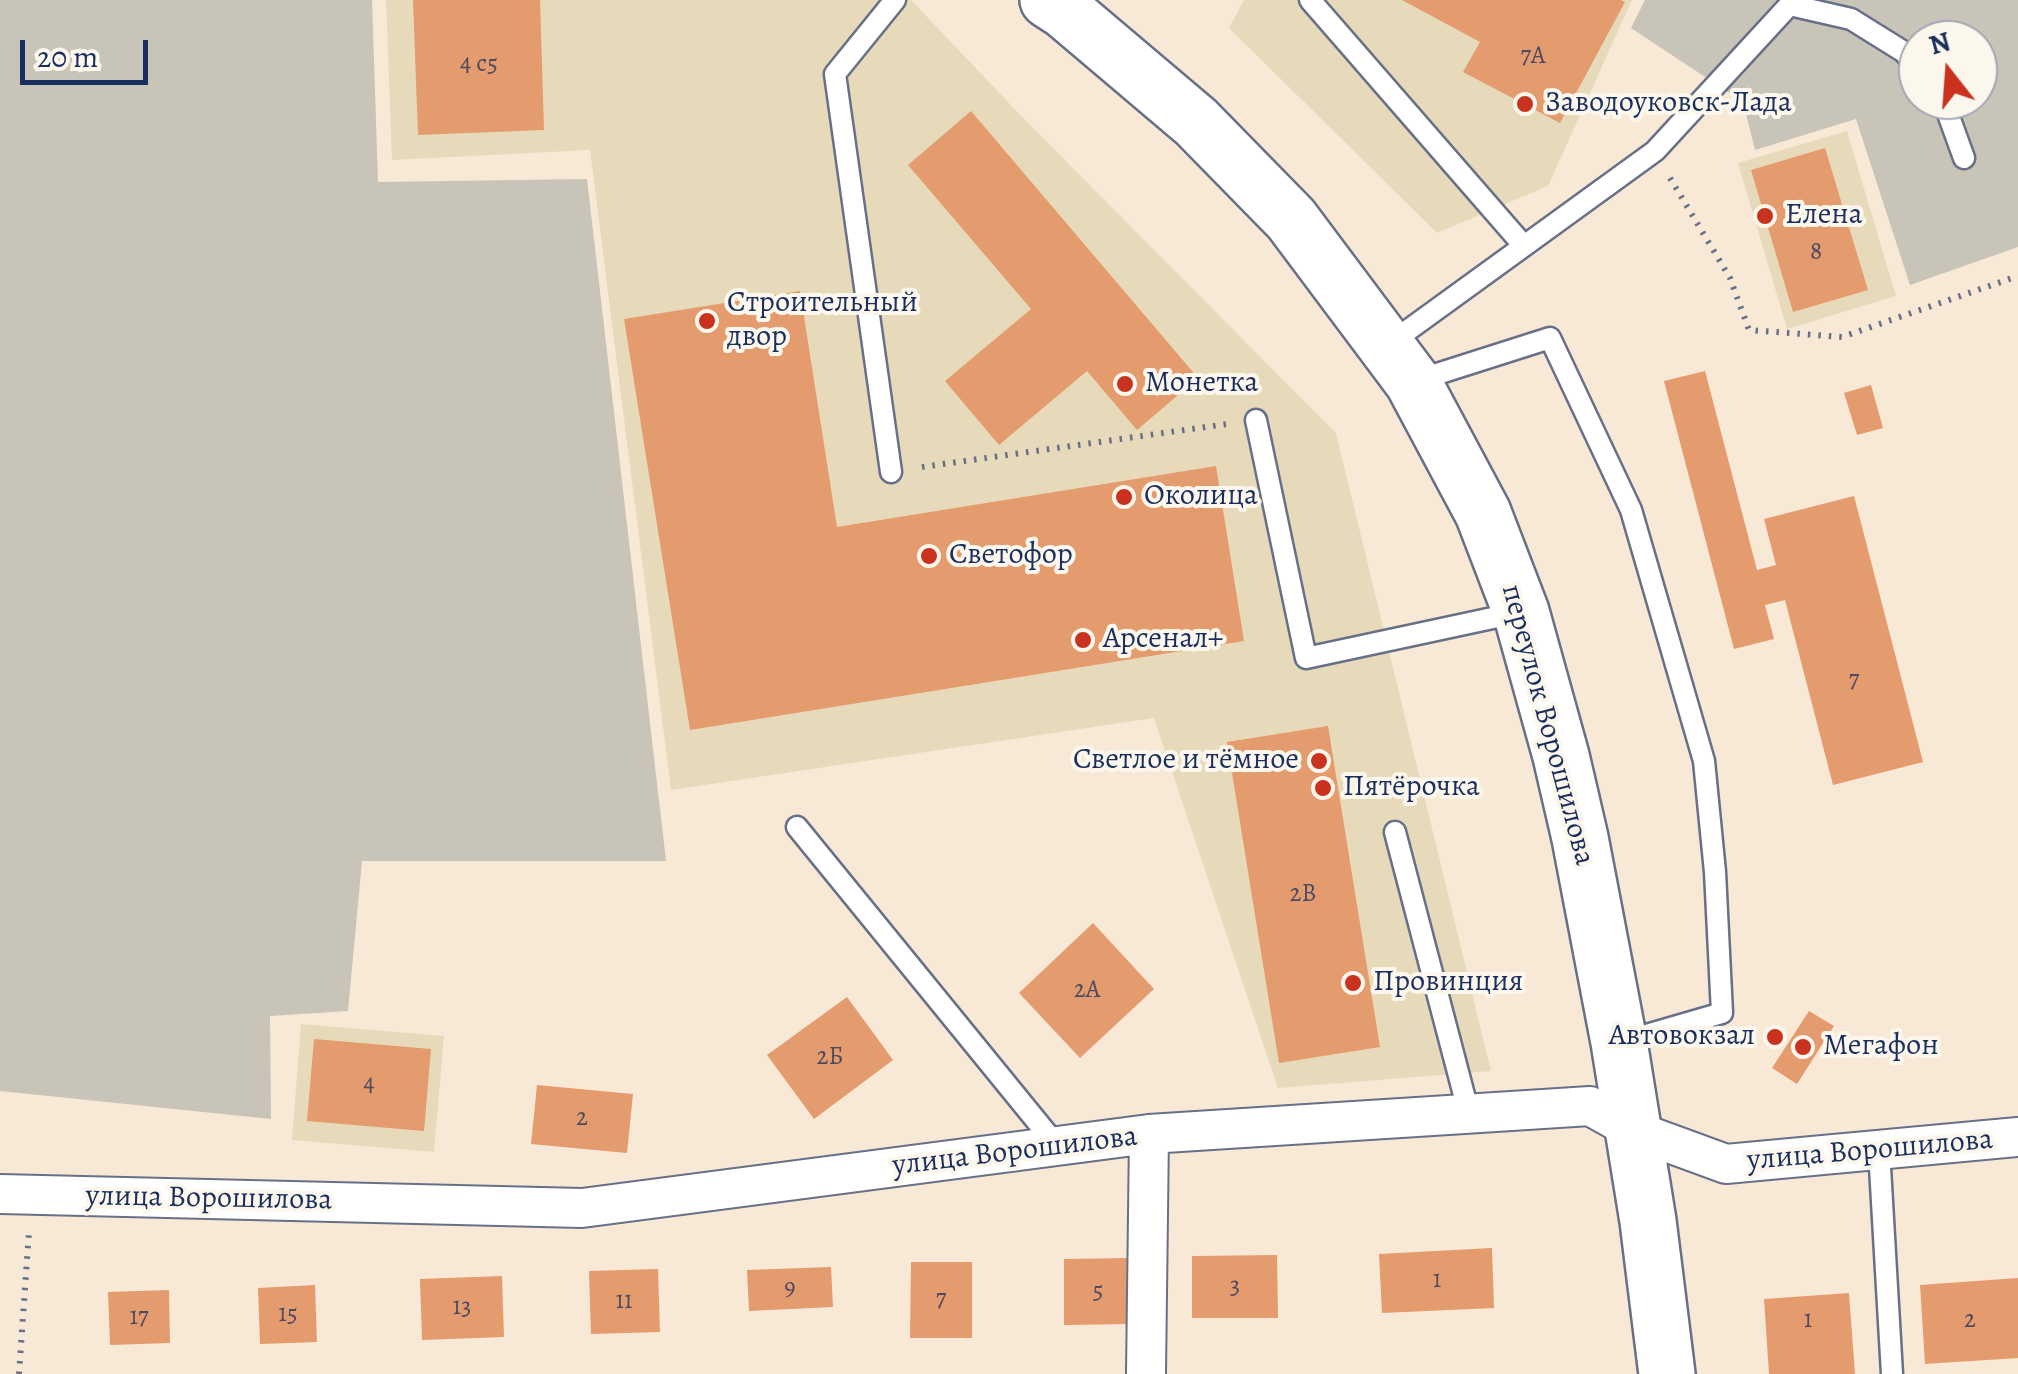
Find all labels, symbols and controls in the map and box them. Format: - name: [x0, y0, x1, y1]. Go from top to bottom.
- scale bar: [25, 20, 152, 82]
- north arrow: [1898, 20, 1998, 120]
- text: N: [1925, 22, 1955, 64]
- text: 20 m: [37, 37, 98, 77]
- house number: 7А: [1520, 42, 1546, 72]
- house number: 4 с5: [460, 50, 498, 80]
- place label: Заводоуковск-Лада: [1545, 86, 1792, 122]
- marker: Заводоуковск-Лада: [1514, 93, 1536, 115]
- place label: Елена: [1785, 198, 1863, 234]
- marker: Елена: [1754, 205, 1776, 227]
- house number: 8: [1810, 238, 1822, 268]
- place label: Строительный двор: [727, 286, 918, 356]
- marker: Строительный двор: [696, 310, 718, 332]
- place label: Монетка: [1145, 366, 1258, 402]
- marker: Монетка: [1114, 373, 1136, 395]
- place label: Околица: [1144, 479, 1258, 515]
- marker: Околица: [1113, 486, 1135, 508]
- place label: Светофор: [949, 538, 1073, 574]
- marker: Светофор: [918, 545, 940, 567]
- street label: переулок Ворошилова: [1492, 581, 1602, 869]
- place label: Арсенал+: [1103, 622, 1223, 658]
- marker: Арсенал+: [1072, 629, 1094, 651]
- house number: 7: [1849, 666, 1859, 696]
- place label: Светлое и тёмное: [1073, 743, 1299, 779]
- marker: Светлое и тёмное: [1308, 750, 1330, 772]
- place label: Пятёрочка: [1343, 770, 1480, 806]
- marker: Пятёрочка: [1312, 777, 1334, 799]
- house number: 2В: [1290, 880, 1316, 910]
- place label: Провинция: [1373, 965, 1523, 1001]
- marker: Провинция: [1342, 972, 1364, 994]
- house number: 2А: [1074, 976, 1100, 1006]
- place label: Автовокзал: [1609, 1019, 1755, 1055]
- marker: Автовокзал: [1764, 1026, 1786, 1048]
- place label: Мегафон: [1823, 1029, 1939, 1065]
- marker: Мегафон: [1792, 1036, 1814, 1058]
- house number: 2Б: [817, 1043, 843, 1073]
- house number: 4: [363, 1070, 375, 1100]
- house number: 2: [576, 1104, 588, 1134]
- street label: улица Ворошилова: [890, 1119, 1140, 1185]
- street label: улица Ворошилова: [1746, 1122, 1994, 1180]
- street label: улица Ворошилова: [85, 1179, 333, 1219]
- house number: 1: [1433, 1266, 1441, 1296]
- house number: 3: [1230, 1272, 1240, 1302]
- house number: 9: [784, 1274, 796, 1304]
- house number: 5: [1093, 1277, 1103, 1307]
- house number: 7: [936, 1285, 946, 1315]
- house number: 11: [615, 1287, 633, 1317]
- house number: 13: [453, 1293, 471, 1323]
- house number: 15: [278, 1300, 298, 1330]
- house number: 17: [129, 1303, 149, 1333]
- house number: 1: [1804, 1306, 1812, 1336]
- house number: 2: [1964, 1306, 1976, 1336]

